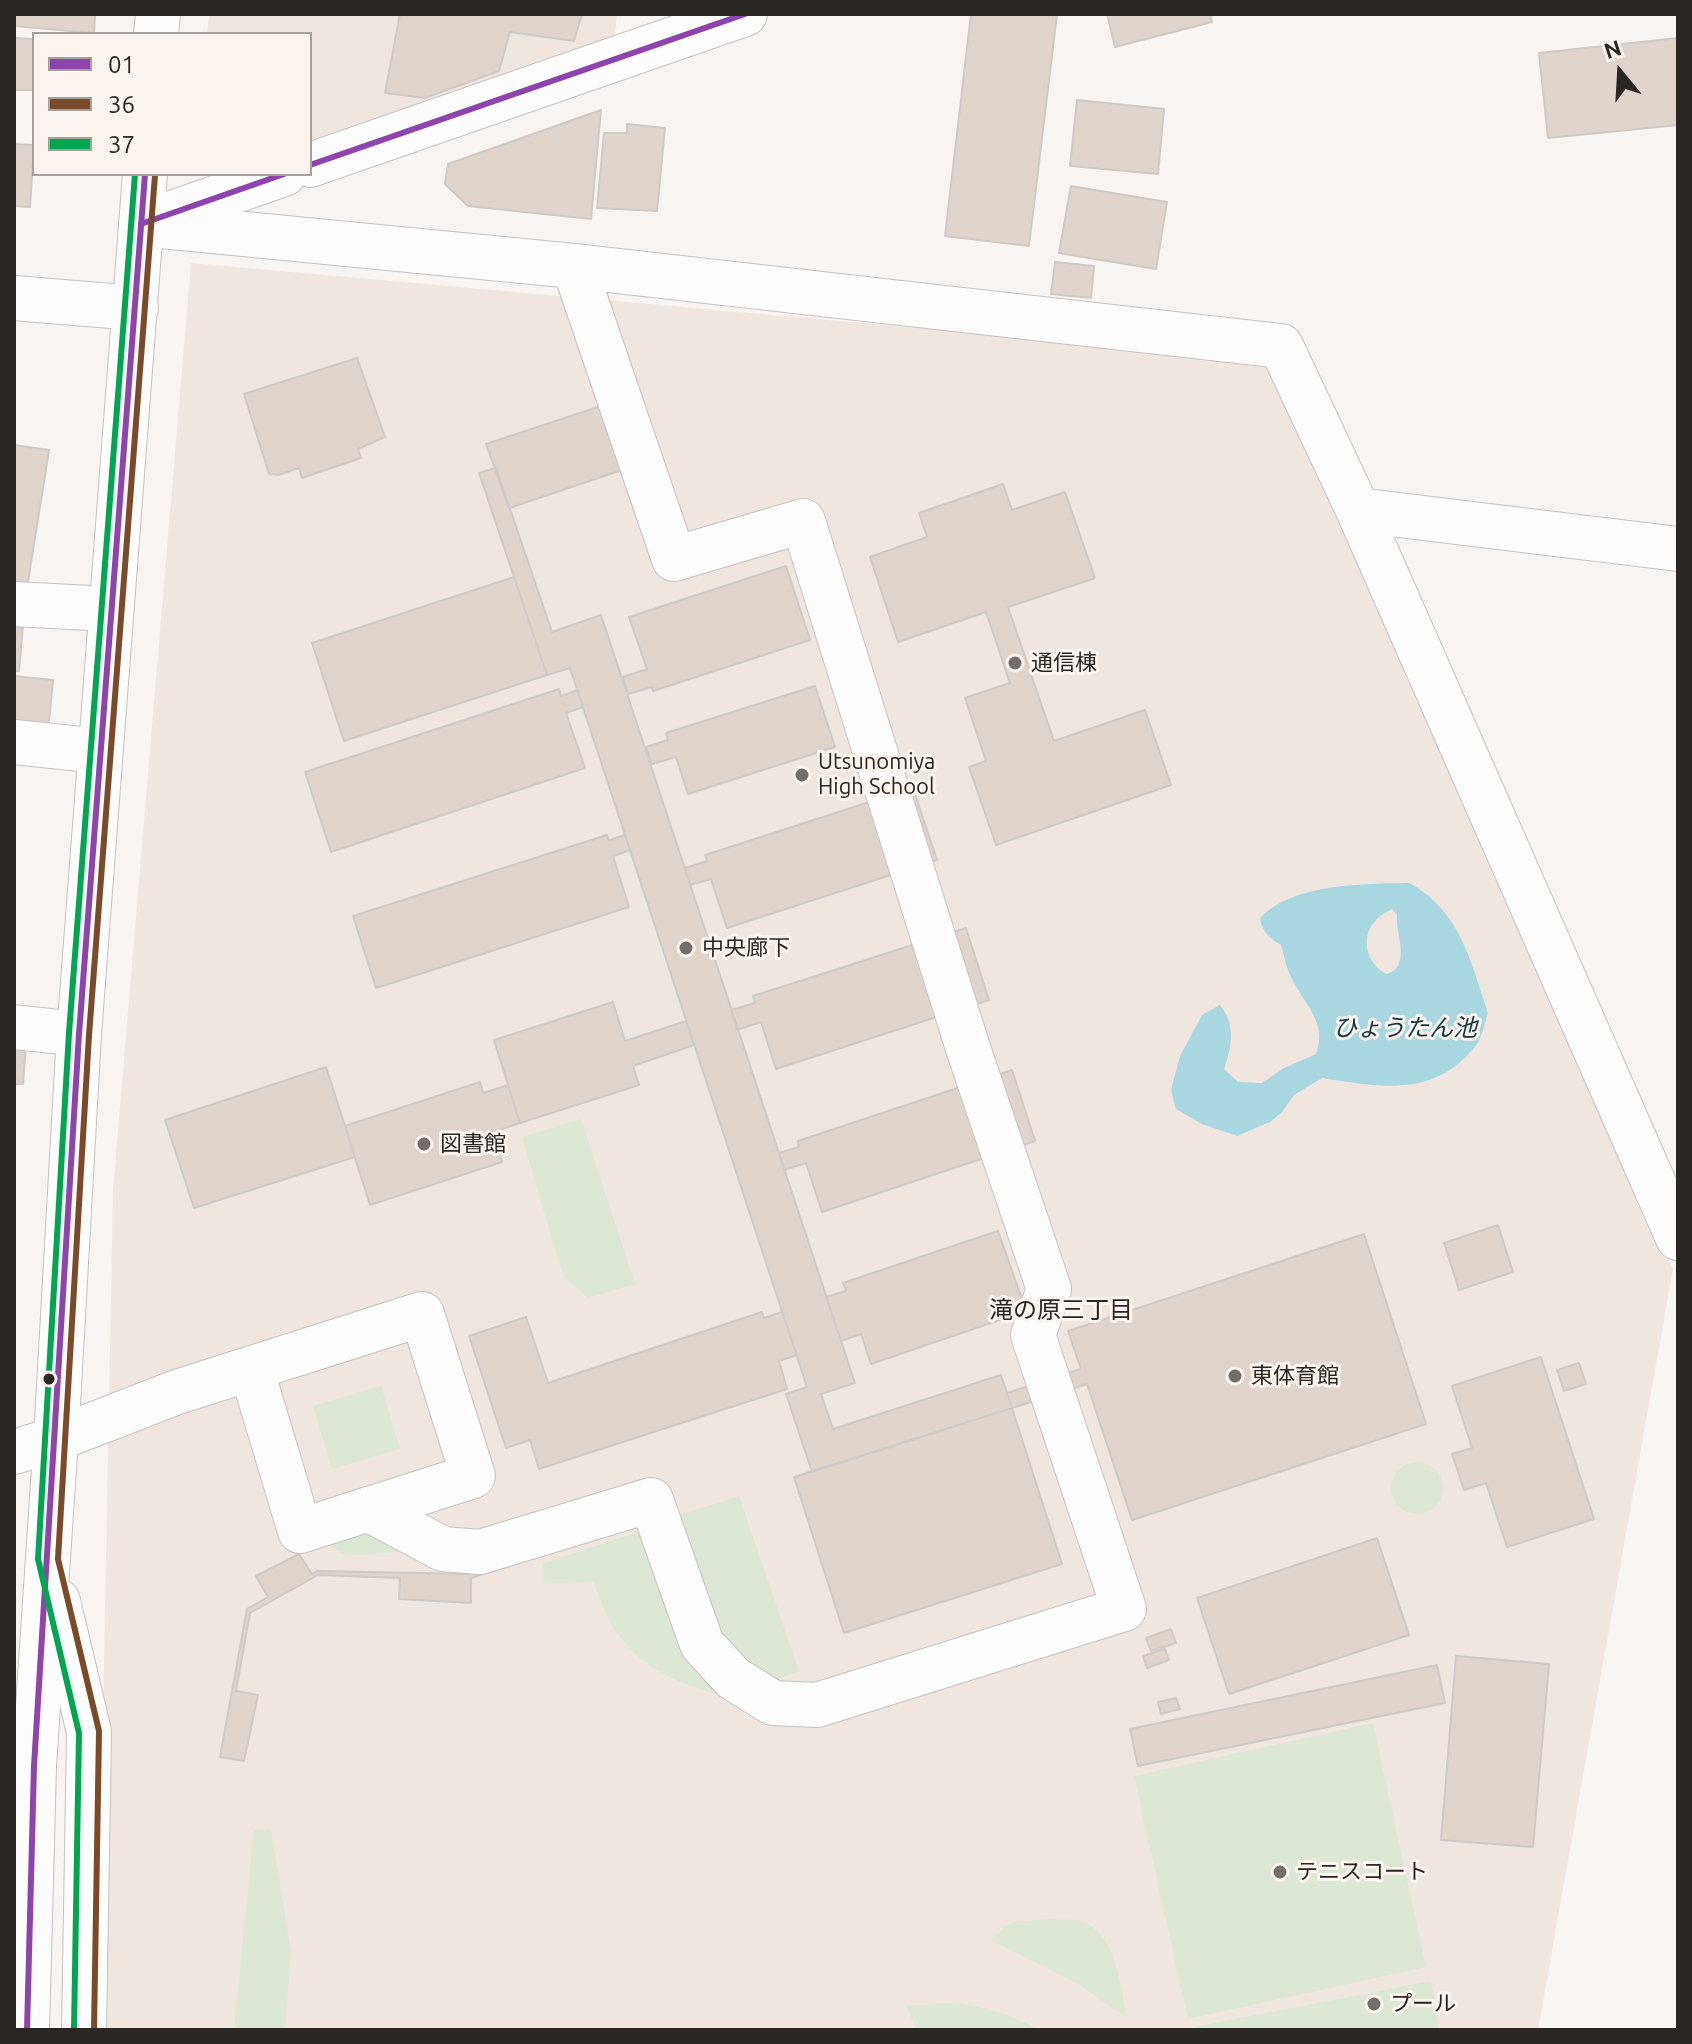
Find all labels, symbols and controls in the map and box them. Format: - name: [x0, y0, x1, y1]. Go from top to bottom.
- legend: [32, 32, 312, 176]
- north arrow: [1580, 32, 1660, 112]
- text: N: [1601, 34, 1624, 63]
- text: 01: [108, 51, 135, 78]
- text: 36: [108, 91, 135, 118]
- text: 37: [108, 131, 135, 158]
- place label: 通信棟: [1031, 650, 1097, 676]
- marker: 通信棟: [1006, 654, 1024, 672]
- place label: Utsunomiya High School: [818, 749, 935, 800]
- marker: Utsunomiya High School: [793, 766, 811, 784]
- place label: 中央廊下: [702, 935, 790, 961]
- marker: 中央廊下: [677, 939, 695, 957]
- water label: ひょうたん池: [1333, 1014, 1477, 1042]
- place label: 図書館: [440, 1131, 506, 1157]
- marker: 図書館: [415, 1135, 433, 1153]
- district label: 滝の原三丁目: [989, 1296, 1133, 1324]
- place label: 東体育館: [1251, 1363, 1339, 1389]
- marker: 東体育館: [1226, 1367, 1244, 1385]
- unlabelled marker: [41, 1371, 57, 1387]
- place label: テニスコート: [1296, 1859, 1428, 1885]
- marker: テニスコート: [1271, 1863, 1289, 1881]
- place label: プール: [1390, 1991, 1456, 2017]
- marker: プール: [1365, 1995, 1383, 2013]

